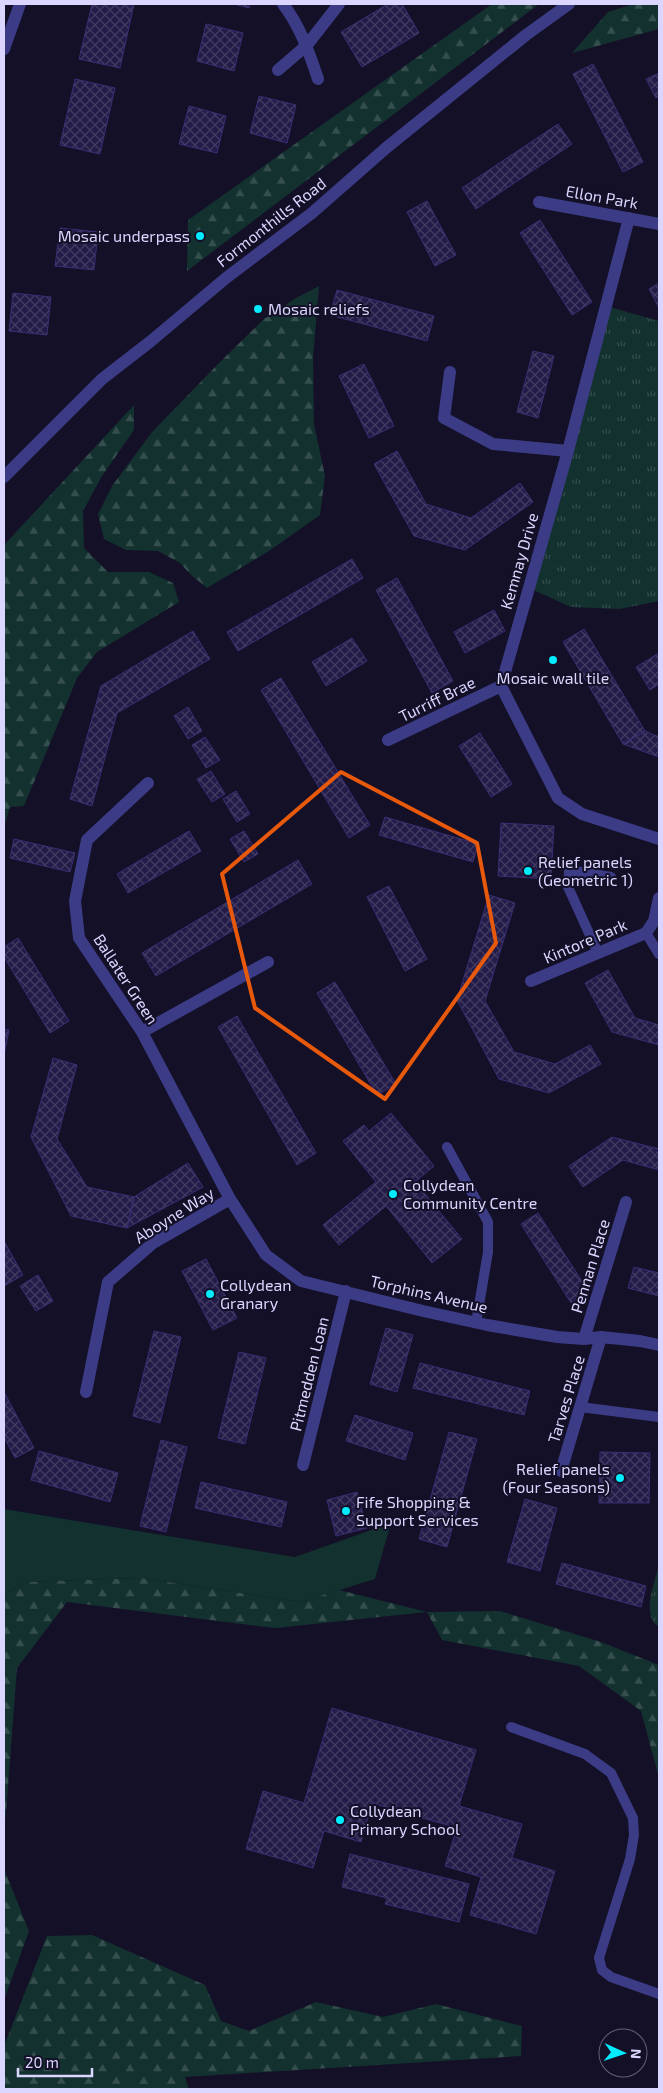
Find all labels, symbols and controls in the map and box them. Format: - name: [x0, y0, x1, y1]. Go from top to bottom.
- street label: Formonthills Road: [212, 173, 329, 270]
- street label: Ellon Park: [564, 181, 640, 212]
- place label: Mosaic underpass: [58, 226, 190, 245]
- marker: Mosaic underpass: [194, 230, 206, 242]
- place label: Mosaic reliefs: [268, 299, 370, 318]
- marker: Mosaic reliefs: [252, 303, 264, 315]
- street label: Kemnay Drive: [496, 510, 541, 611]
- marker: Mosaic wall tile: [547, 654, 559, 666]
- place label: Mosaic wall tile: [497, 668, 609, 687]
- street label: Turriff Brae: [396, 672, 478, 725]
- place label: Relief panels (Geometric 1): [538, 852, 633, 889]
- marker: Relief panels (Geometric 1): [522, 865, 534, 877]
- street label: Kintore Park: [540, 914, 629, 967]
- street label: Ballater Green: [90, 930, 163, 1028]
- place label: Collydean Community Centre: [403, 1175, 537, 1212]
- street label: Aboyne Way: [131, 1182, 217, 1246]
- marker: Collydean Community Centre: [387, 1188, 399, 1200]
- street label: Pennan Place: [566, 1216, 613, 1315]
- street label: Torphins Avenue: [369, 1271, 490, 1316]
- place label: Collydean Granary: [220, 1275, 292, 1312]
- marker: Collydean Granary: [204, 1288, 216, 1300]
- street label: Pitmedden Loan: [285, 1315, 332, 1433]
- street label: Tarves Place: [543, 1353, 588, 1445]
- place label: Relief panels (Four Seasons): [503, 1459, 610, 1496]
- marker: Relief panels (Four Seasons): [614, 1472, 626, 1484]
- place label: Fife Shopping & Support Services: [356, 1492, 479, 1529]
- marker: Fife Shopping & Support Services: [340, 1505, 352, 1517]
- place label: Collydean Primary School: [350, 1801, 460, 1838]
- marker: Collydean Primary School: [334, 1814, 346, 1826]
- north arrow: [598, 2028, 648, 2078]
- scale bar: [18, 2046, 91, 2078]
- text: N: [628, 2048, 645, 2059]
- text: 20 m: [25, 2053, 59, 2071]

